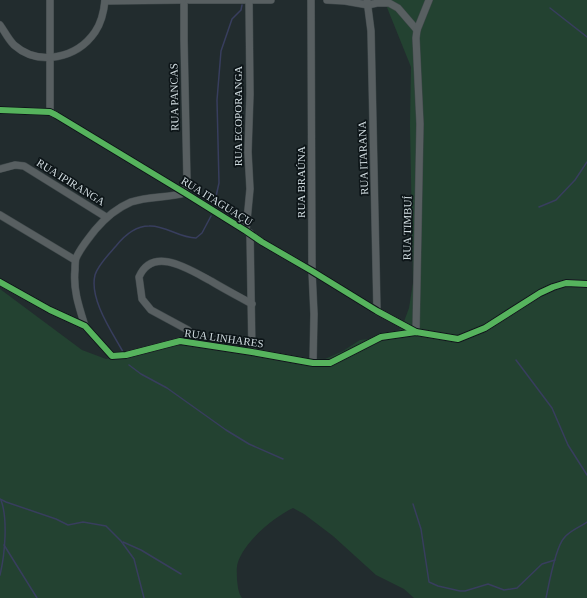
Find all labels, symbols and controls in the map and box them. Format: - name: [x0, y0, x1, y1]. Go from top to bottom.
- street label: RUA PANCAS: [167, 63, 181, 131]
- street label: RUA ECOPORANGA: [232, 66, 244, 166]
- street label: RUA ITARANA: [356, 121, 370, 195]
- street label: RUA BRAÚNA: [295, 146, 307, 218]
- street label: RUA IPIRANGA: [35, 156, 107, 208]
- street label: RUA ITAGUAÇU: [179, 174, 255, 228]
- street label: RUA TIMBUÍ: [400, 195, 414, 260]
- street label: RUA LINHARES: [184, 327, 264, 349]

